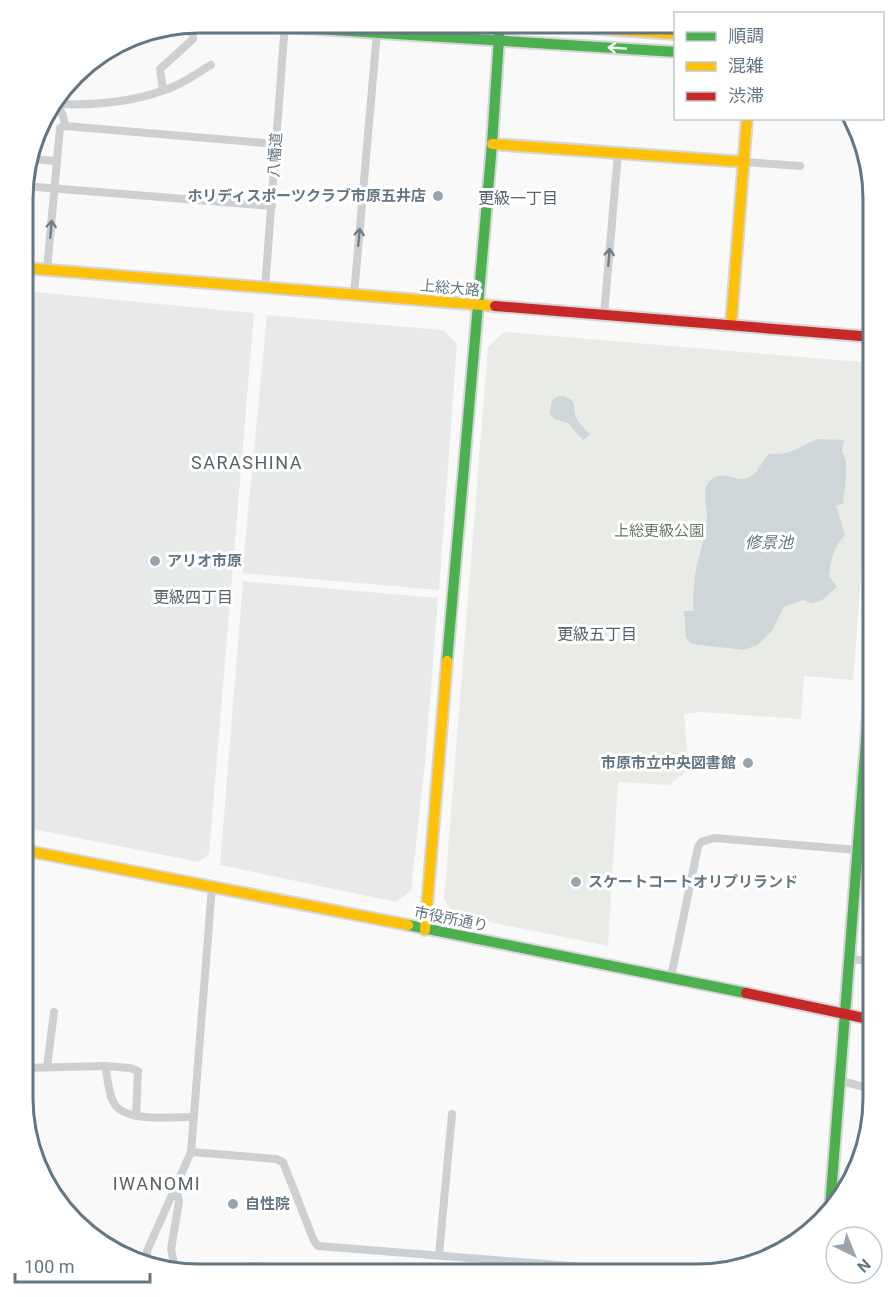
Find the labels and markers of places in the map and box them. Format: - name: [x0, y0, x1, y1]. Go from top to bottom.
- place label: ホリディスポーツクラブ市原五井店: [187, 187, 426, 205]
- marker: ホリディスポーツクラブ市原五井店: [431, 189, 445, 203]
- place label: アリオ市原: [167, 552, 242, 570]
- marker: アリオ市原: [148, 554, 162, 568]
- place label: 市原市立中央図書館: [601, 754, 736, 772]
- marker: 市原市立中央図書館: [741, 756, 755, 770]
- place label: スケートコートオリプリランド: [588, 873, 798, 891]
- marker: スケートコートオリプリランド: [569, 875, 583, 889]
- place label: 自性院: [245, 1195, 290, 1213]
- marker: 自性院: [226, 1197, 240, 1211]

